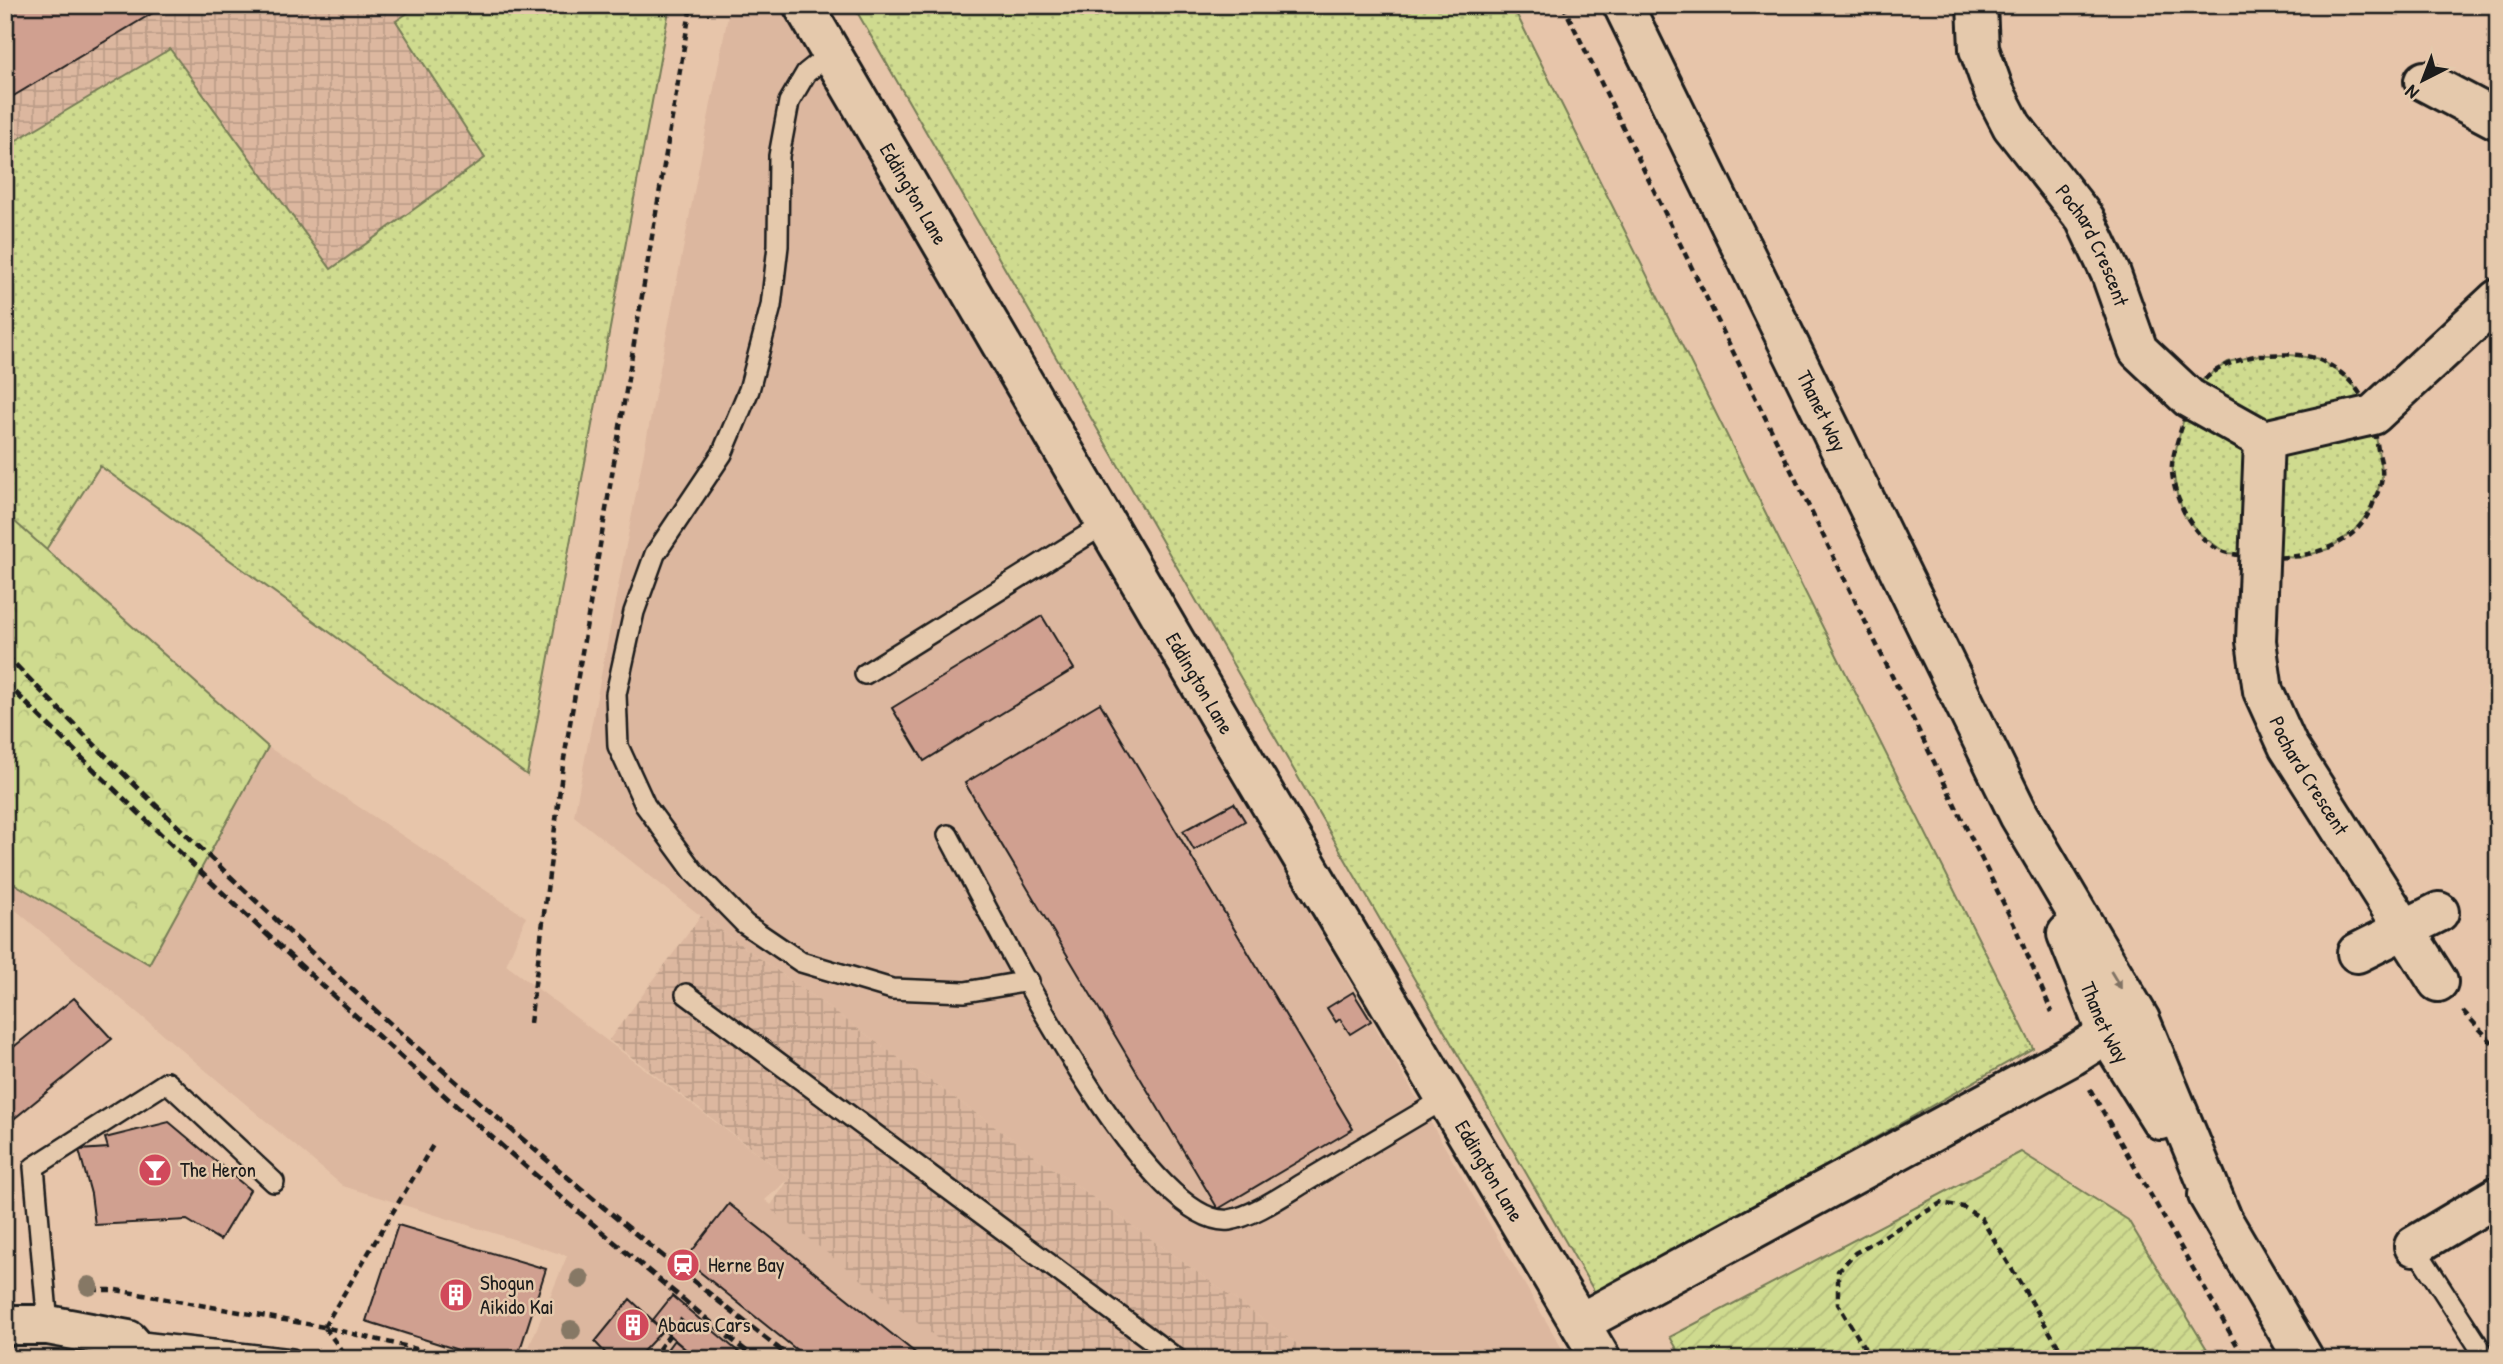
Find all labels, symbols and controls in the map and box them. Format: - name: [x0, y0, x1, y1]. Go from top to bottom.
- north arrow: [2388, 46, 2458, 116]
- text: N: [2399, 80, 2424, 106]
- street label: Eddington Lane: [873, 138, 955, 250]
- street label: Pochard Crescent: [2049, 178, 2136, 311]
- street label: Thanet Way: [1790, 365, 1854, 456]
- street label: Eddington Lane: [1159, 627, 1241, 740]
- street label: Pochard Crescent: [2262, 711, 2356, 841]
- one-way arrow: [2110, 970, 2122, 989]
- street label: Thanet Way: [2074, 977, 2137, 1068]
- street label: Eddington Lane: [1448, 1115, 1531, 1227]
- bar icon: The Heron: [136, 1151, 174, 1189]
- place label: The Heron: [180, 1155, 256, 1184]
- station icon: Herne Bay: [664, 1246, 702, 1284]
- place label: Herne Bay: [708, 1250, 785, 1279]
- place label: Shogun Aikido Kai: [480, 1268, 554, 1321]
- building icon: Shogun Aikido Kai: [437, 1276, 475, 1314]
- building icon: Abacus Cars: [614, 1306, 652, 1344]
- place label: Abacus Cars: [658, 1310, 751, 1339]

